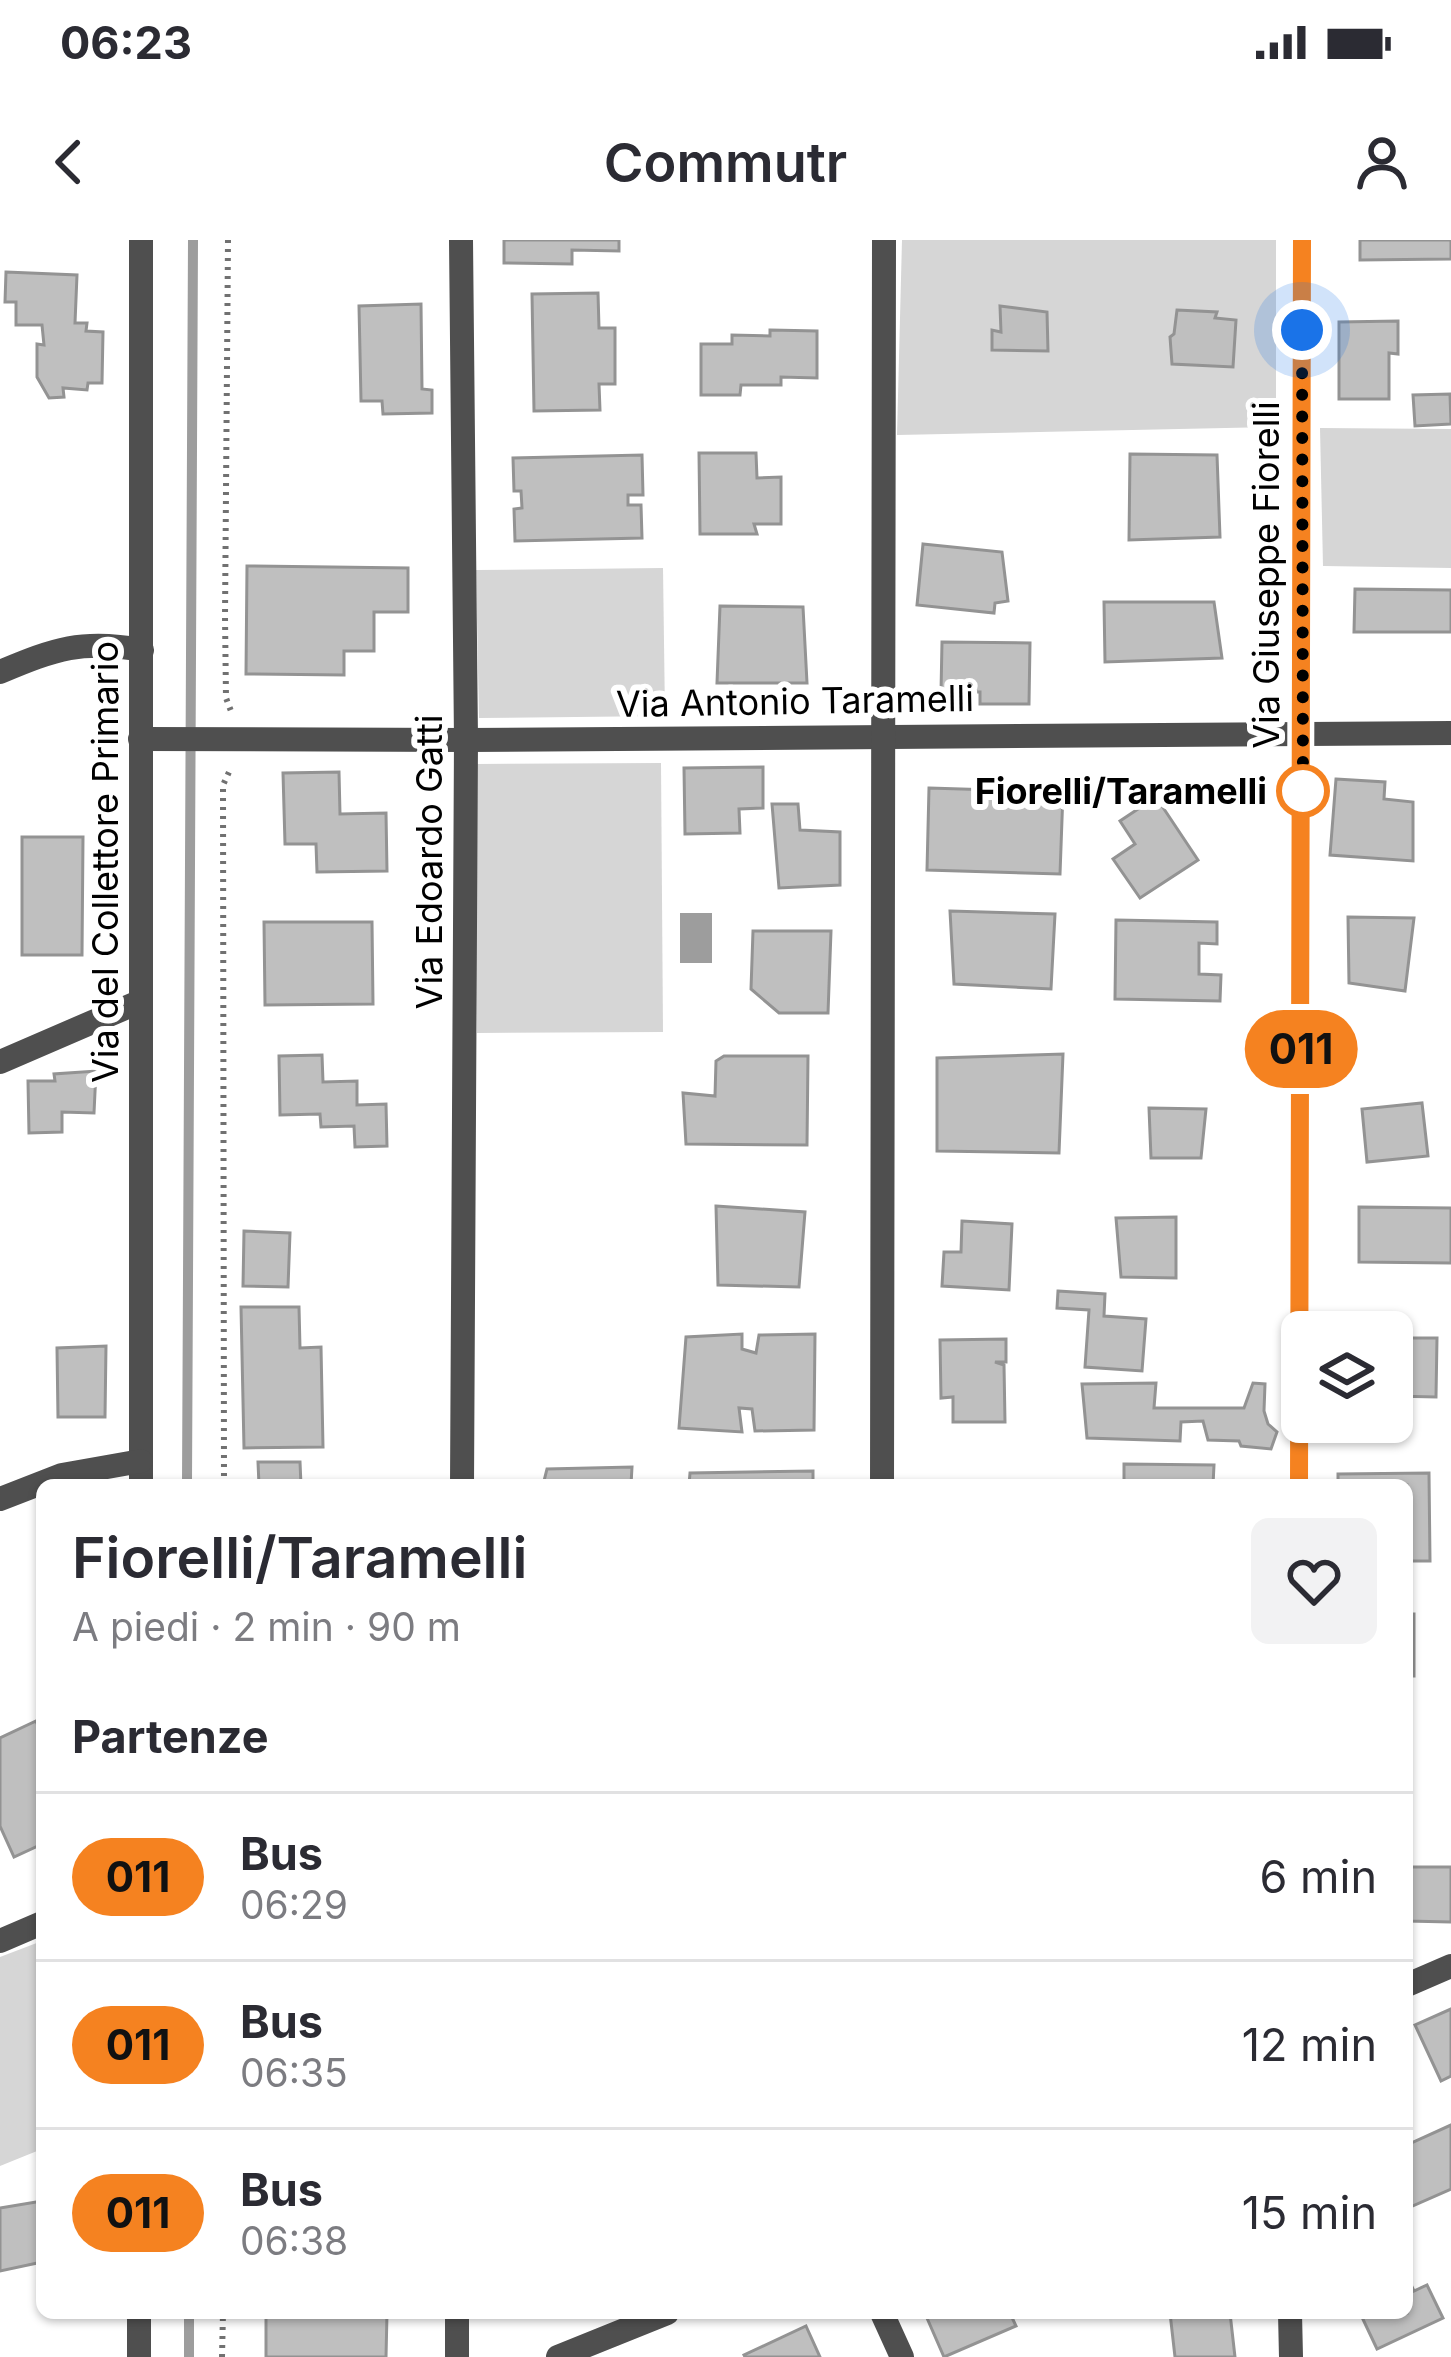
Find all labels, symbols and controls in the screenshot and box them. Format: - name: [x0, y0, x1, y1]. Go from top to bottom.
- text: 06:23: [60, 15, 192, 70]
- icon: back: [36, 129, 102, 195]
- icon: person: [1349, 129, 1415, 195]
- text: Commutr: [604, 130, 847, 195]
- your location: [1272, 300, 1332, 360]
- street label: Via Giuseppe Fiorelli: [1244, 401, 1288, 749]
- street label: Via del Collettore Primario: [83, 641, 127, 1083]
- street label: Via Antonio Taramelli: [616, 676, 974, 726]
- street label: Via Edoardo Gatti: [407, 715, 451, 1009]
- marker: Fiorelli/Taramelli: [1278, 766, 1328, 816]
- place label: Fiorelli/Taramelli: [975, 769, 1267, 813]
- line badge: 011: [1232, 1010, 1370, 1088]
- text: 011: [1269, 1023, 1333, 1074]
- map controls: [1281, 1311, 1413, 1443]
- button: layers: [1281, 1311, 1413, 1443]
- button: heart: [1251, 1518, 1377, 1644]
- text: Fiorelli/Taramelli: [72, 1523, 527, 1592]
- text: A piedi · 2 min · 90 m: [72, 1603, 461, 1650]
- text: Partenze: [72, 1709, 268, 1764]
- text: Bus: [240, 1826, 323, 1881]
- text: 6 min: [1260, 1849, 1377, 1904]
- text: 011: [106, 1851, 170, 1902]
- text: 06:29: [240, 1881, 348, 1928]
- text: Bus: [240, 1994, 323, 2049]
- text: 12 min: [1242, 2017, 1377, 2072]
- text: 011: [106, 2019, 170, 2070]
- text: 06:35: [240, 2049, 348, 2096]
- text: Bus: [240, 2162, 323, 2217]
- text: 15 min: [1242, 2185, 1377, 2240]
- text: 011: [106, 2187, 170, 2238]
- text: 06:38: [240, 2217, 348, 2264]

